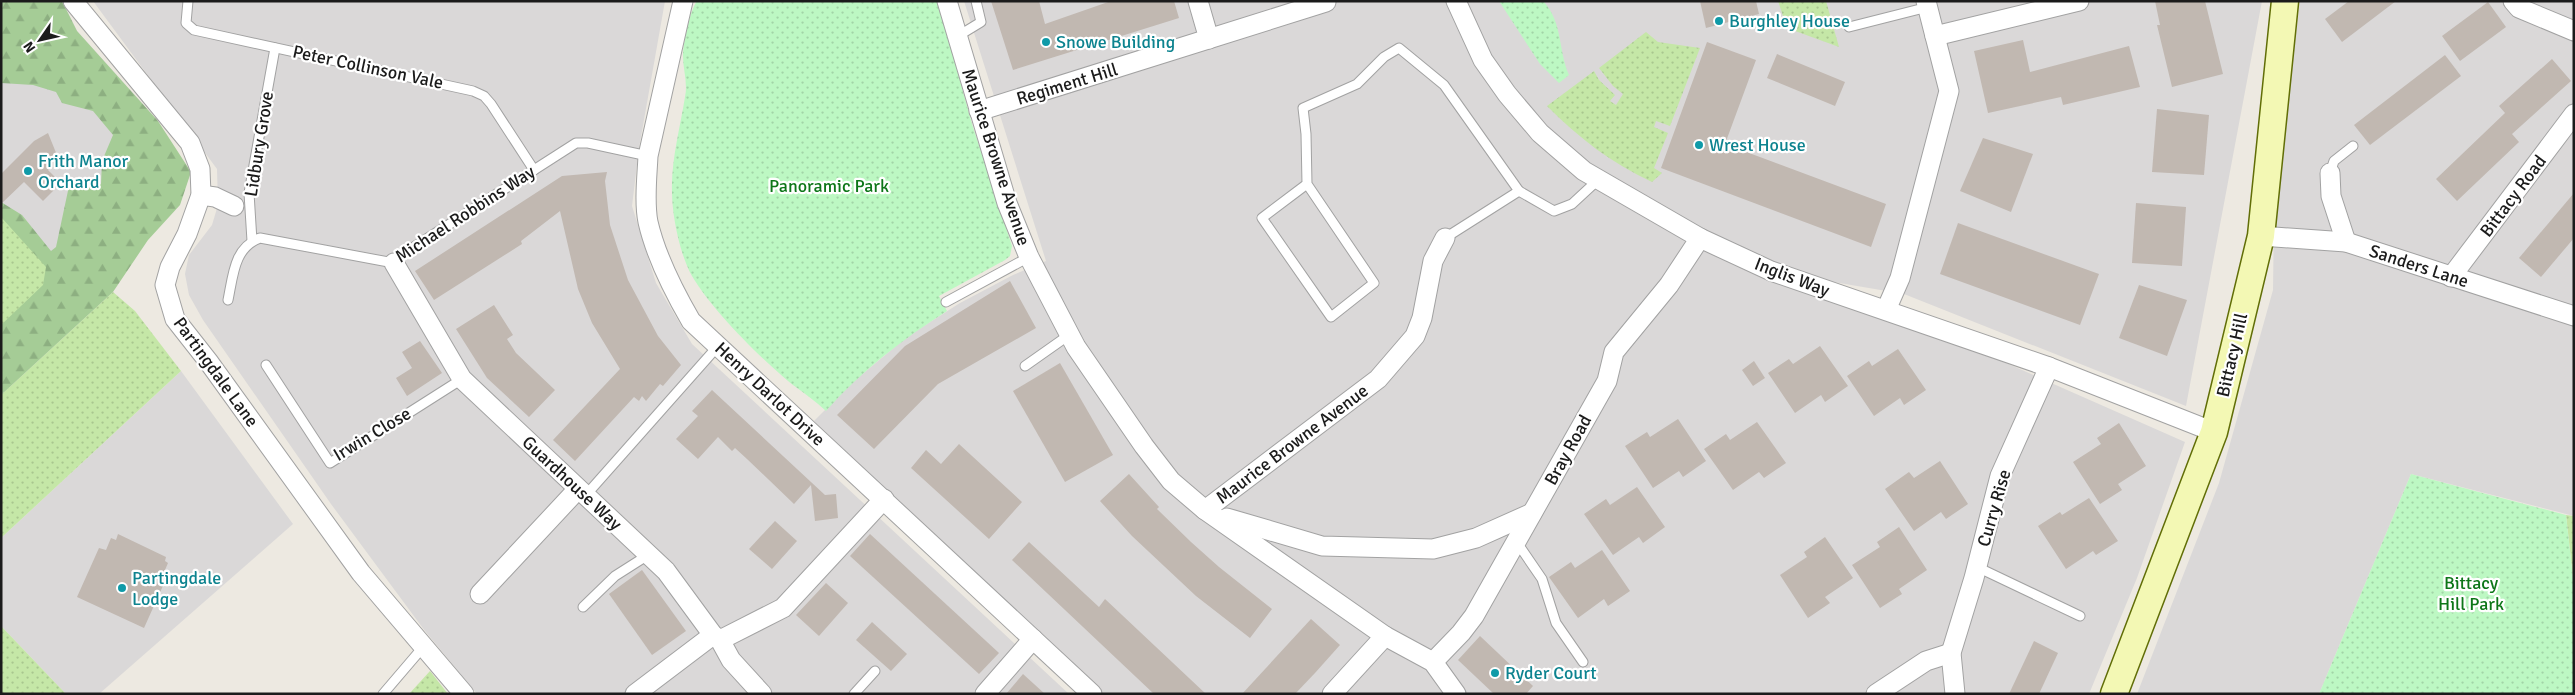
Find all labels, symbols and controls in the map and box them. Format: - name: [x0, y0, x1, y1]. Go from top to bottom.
- place label: Burghley House: [1729, 10, 1850, 32]
- north arrow: [15, 15, 65, 65]
- marker: Burghley House: [1713, 15, 1725, 27]
- place label: Snowe Building: [1056, 31, 1175, 53]
- marker: Snowe Building: [1040, 36, 1052, 48]
- text: N: [20, 38, 39, 56]
- street label: Peter Collinson Vale: [291, 40, 445, 94]
- street label: Regiment Hill: [1014, 58, 1120, 110]
- street label: Maurice Browne Avenue: [957, 66, 1035, 248]
- street label: Lidbury Grove: [240, 90, 278, 198]
- place label: Wrest House: [1709, 134, 1806, 156]
- marker: Wrest House: [1693, 139, 1705, 151]
- place label: Frith Manor Orchard: [38, 150, 129, 193]
- street label: Bittacy Road: [2475, 151, 2551, 241]
- street label: Michael Robbins Way: [391, 160, 540, 267]
- marker: Frith Manor Orchard: [22, 165, 34, 177]
- park label: Panoramic Park: [769, 175, 889, 197]
- street label: Sanders Lane: [2367, 240, 2471, 292]
- street label: Inglis Way: [1751, 253, 1833, 302]
- street label: Bittacy Hill: [2212, 311, 2252, 399]
- street label: Partingdale Lane: [169, 313, 263, 431]
- street label: Henry Darlot Drive: [710, 337, 830, 451]
- street label: Maurice Browne Avenue: [1212, 380, 1372, 508]
- street label: Irwin Close: [329, 402, 415, 466]
- street label: Bray Road: [1540, 411, 1596, 489]
- street label: Guardhouse Way: [518, 431, 627, 535]
- street label: Curry Rise: [1972, 467, 2016, 549]
- place label: Partingdale Lodge: [132, 567, 221, 610]
- park label: Bittacy Hill Park: [2438, 572, 2504, 615]
- marker: Partingdale Lodge: [116, 582, 128, 594]
- place label: Ryder Court: [1505, 662, 1596, 684]
- marker: Ryder Court: [1489, 667, 1501, 679]

